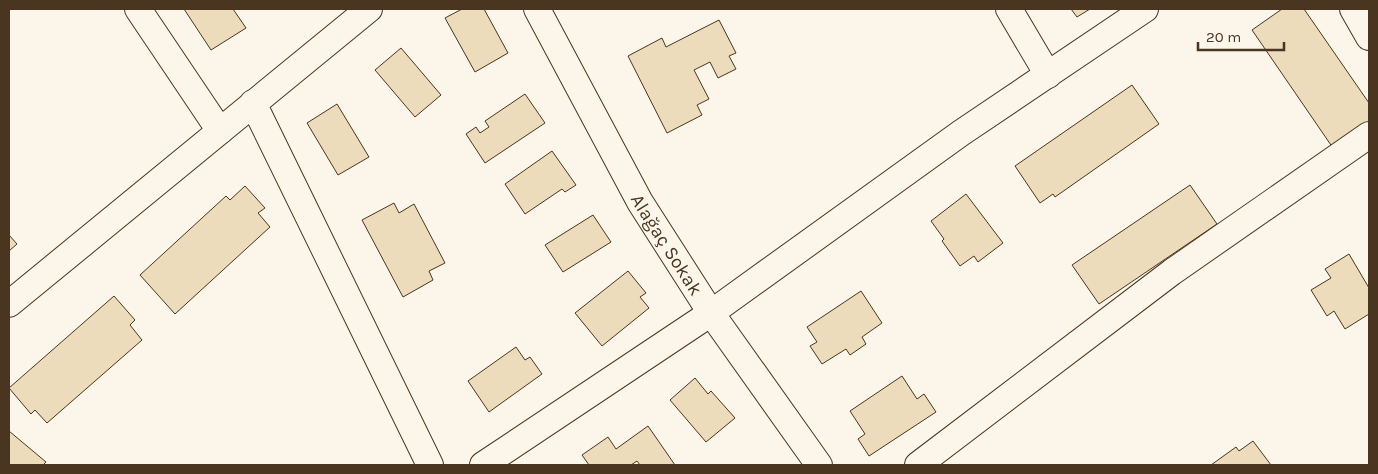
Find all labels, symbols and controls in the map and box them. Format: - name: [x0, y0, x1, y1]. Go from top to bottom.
- scale bar: [1198, 20, 1284, 52]
- text: 20 m: [1206, 28, 1241, 46]
- street label: Alağaç Sokak: [626, 190, 707, 300]

